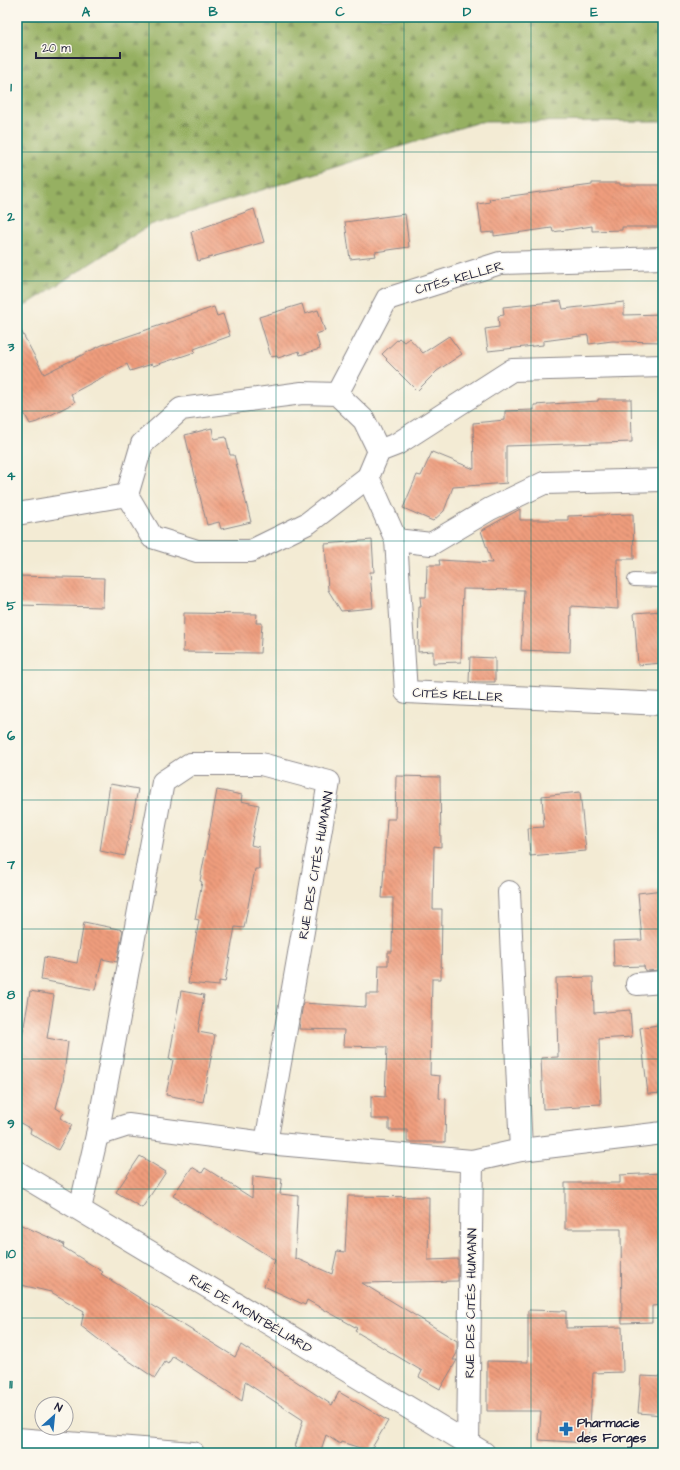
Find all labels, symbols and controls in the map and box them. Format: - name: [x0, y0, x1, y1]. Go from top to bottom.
- text: A: [82, 3, 91, 21]
- text: B: [208, 3, 218, 21]
- text: C: [335, 3, 345, 21]
- text: D: [463, 3, 472, 21]
- text: E: [590, 3, 598, 21]
- scale bar: [36, 34, 120, 60]
- text: 20 m: [42, 40, 71, 57]
- text: 1: [10, 78, 12, 96]
- text: 2: [6, 208, 15, 226]
- street label: CITÉS KELLER: [413, 257, 506, 299]
- text: 3: [7, 338, 15, 356]
- text: 4: [7, 467, 16, 485]
- text: 5: [6, 597, 16, 615]
- street label: CITÉS KELLER: [412, 684, 504, 706]
- text: 6: [7, 727, 16, 745]
- street label: RUE DES CITÉS HUMANN: [294, 790, 338, 941]
- text: 7: [6, 856, 16, 874]
- text: 8: [7, 986, 16, 1004]
- text: 9: [7, 1115, 15, 1133]
- street label: RUE DES CITÉS HUMANN: [461, 1228, 481, 1378]
- text: 10: [6, 1245, 17, 1263]
- street label: RUE DE MONTBÉLIARD: [186, 1270, 316, 1358]
- text: 11: [9, 1375, 13, 1393]
- north arrow: [34, 1396, 74, 1436]
- text: N: [52, 1399, 65, 1416]
- place label: Pharmacie des Forges: [576, 1414, 647, 1449]
- pharmacy icon: Pharmacie des Forges: [558, 1421, 574, 1437]

